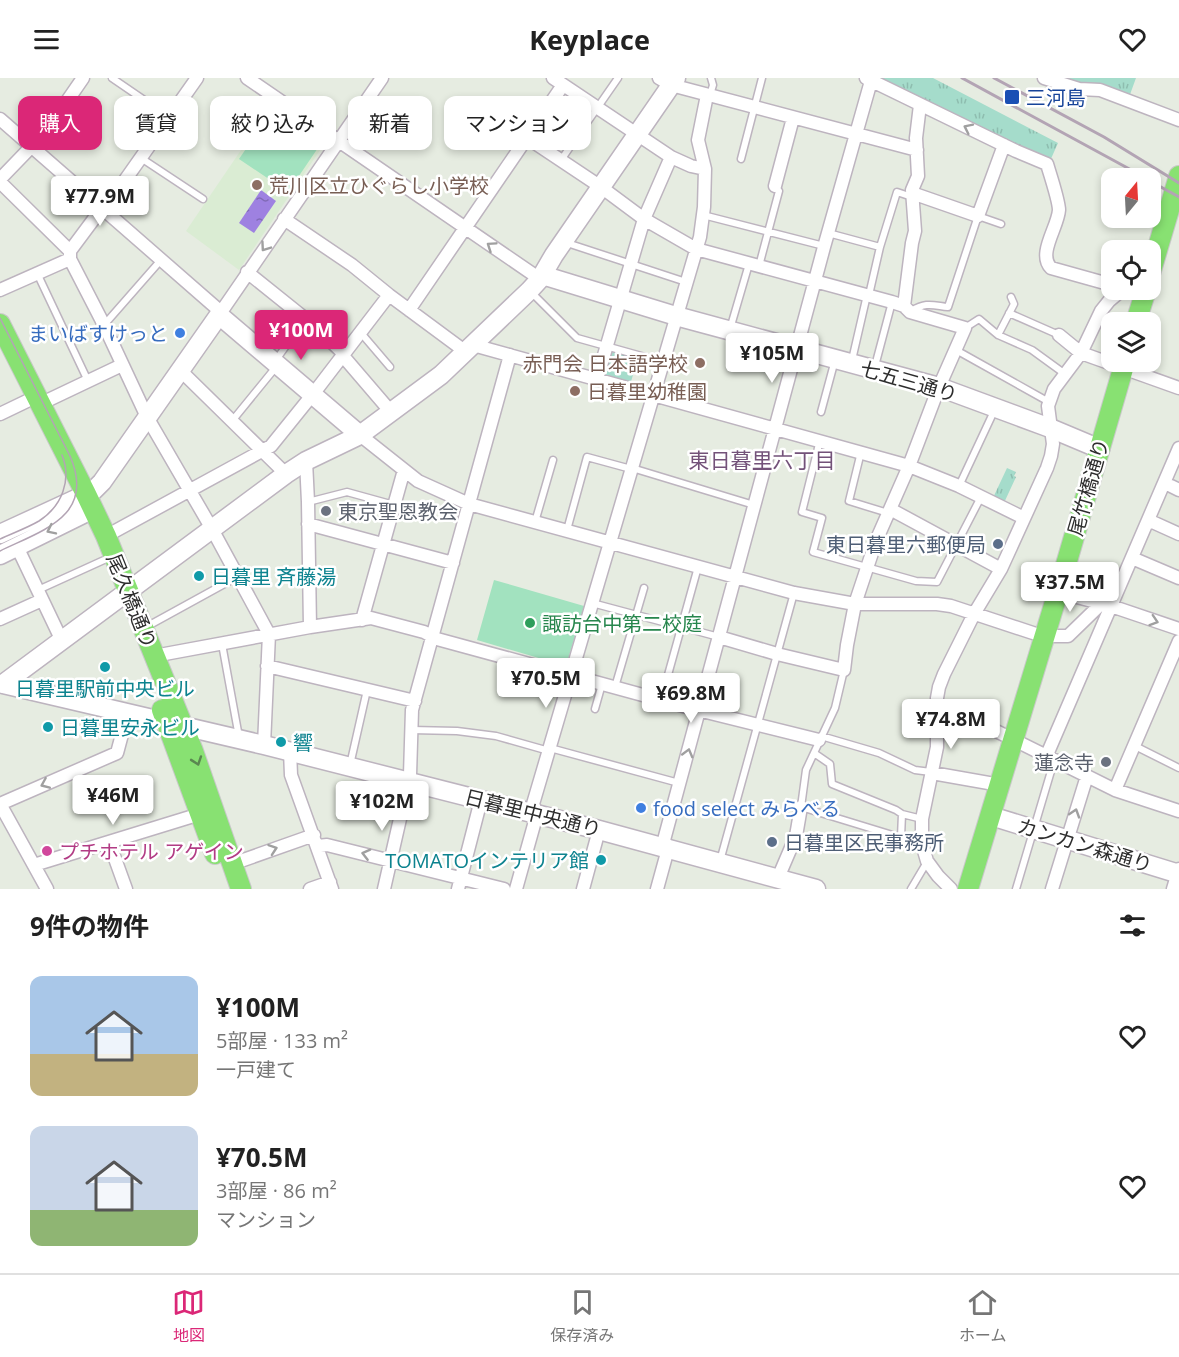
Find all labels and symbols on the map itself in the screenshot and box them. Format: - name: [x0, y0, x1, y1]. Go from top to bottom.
- place label: 三河島: [1026, 84, 1086, 111]
- marker: 三河島: [1003, 88, 1021, 106]
- one-way arrow: [964, 124, 975, 136]
- north arrow: [1101, 168, 1161, 228]
- place label: 荒川区立ひぐらし小学校: [269, 172, 489, 199]
- pin: ¥77.9M: [51, 176, 149, 227]
- marker: 荒川区立ひぐらし小学校: [250, 178, 264, 192]
- one-way arrow: [261, 240, 272, 251]
- one-way arrow: [487, 242, 498, 253]
- pin: ¥100M: [259, 310, 343, 361]
- place label: まいばすけっと: [28, 320, 168, 347]
- marker: まいばすけっと: [173, 326, 187, 340]
- pin: ¥105M: [730, 333, 814, 384]
- place label: 赤門会 日本語学校: [523, 350, 688, 377]
- street label: 七五三通り: [857, 354, 961, 408]
- marker: 赤門会 日本語学校: [693, 356, 707, 370]
- place label: 日暮里幼稚園: [587, 378, 707, 405]
- marker: 日暮里幼稚園: [568, 384, 582, 398]
- street label: 尾竹橋通り: [1061, 435, 1115, 539]
- district label: 東日暮里六丁目: [689, 446, 836, 474]
- place label: 東京聖恩教会: [338, 498, 458, 525]
- marker: 東京聖恩教会: [319, 504, 333, 518]
- one-way arrow: [47, 523, 57, 534]
- place label: 東日暮里六郵便局: [826, 531, 986, 558]
- marker: 東日暮里六郵便局: [991, 537, 1005, 551]
- street label: 尾久橋通り: [101, 550, 163, 652]
- pin: ¥37.5M: [1021, 562, 1119, 613]
- place label: 日暮里 斉藤湯: [211, 563, 336, 590]
- marker: 日暮里 斉藤湯: [192, 569, 206, 583]
- place label: 諏訪台中第二校庭: [542, 610, 702, 637]
- one-way arrow: [1148, 613, 1159, 626]
- marker: 諏訪台中第二校庭: [523, 616, 537, 630]
- pin: ¥70.5M: [497, 658, 595, 709]
- marker: 日暮里駅前中央ビル: [98, 660, 112, 674]
- pin: ¥69.8M: [642, 673, 740, 724]
- place label: 日暮里駅前中央ビル: [15, 675, 195, 702]
- pin: ¥74.8M: [902, 699, 1000, 750]
- place label: 日暮里安永ビル: [60, 714, 200, 741]
- marker: 日暮里安永ビル: [41, 720, 55, 734]
- place label: 響: [293, 729, 313, 756]
- marker: 響: [274, 735, 288, 749]
- one-way arrow: [680, 748, 693, 758]
- place label: 蓮念寺: [1034, 749, 1094, 776]
- one-way arrow: [189, 755, 202, 766]
- marker: 蓮念寺: [1099, 755, 1113, 769]
- pin: ¥46M: [77, 775, 149, 826]
- one-way arrow: [40, 777, 51, 789]
- pin: ¥102M: [340, 781, 424, 832]
- street label: 日暮里中央通り: [462, 783, 604, 843]
- place label: food select みらべる: [653, 795, 840, 822]
- marker: food select みらべる: [634, 801, 648, 815]
- one-way arrow: [1068, 808, 1080, 819]
- street label: カンカン森通り: [1014, 812, 1156, 878]
- place label: 日暮里区民事務所: [784, 829, 944, 856]
- marker: 日暮里区民事務所: [765, 835, 779, 849]
- place label: プチホテル アゲイン: [59, 838, 244, 865]
- marker: プチホテル アゲイン: [40, 844, 54, 858]
- one-way arrow: [267, 844, 278, 857]
- place label: TOMATOインテリア館: [385, 847, 589, 874]
- one-way arrow: [361, 849, 371, 862]
- marker: TOMATOインテリア館: [594, 853, 608, 867]

